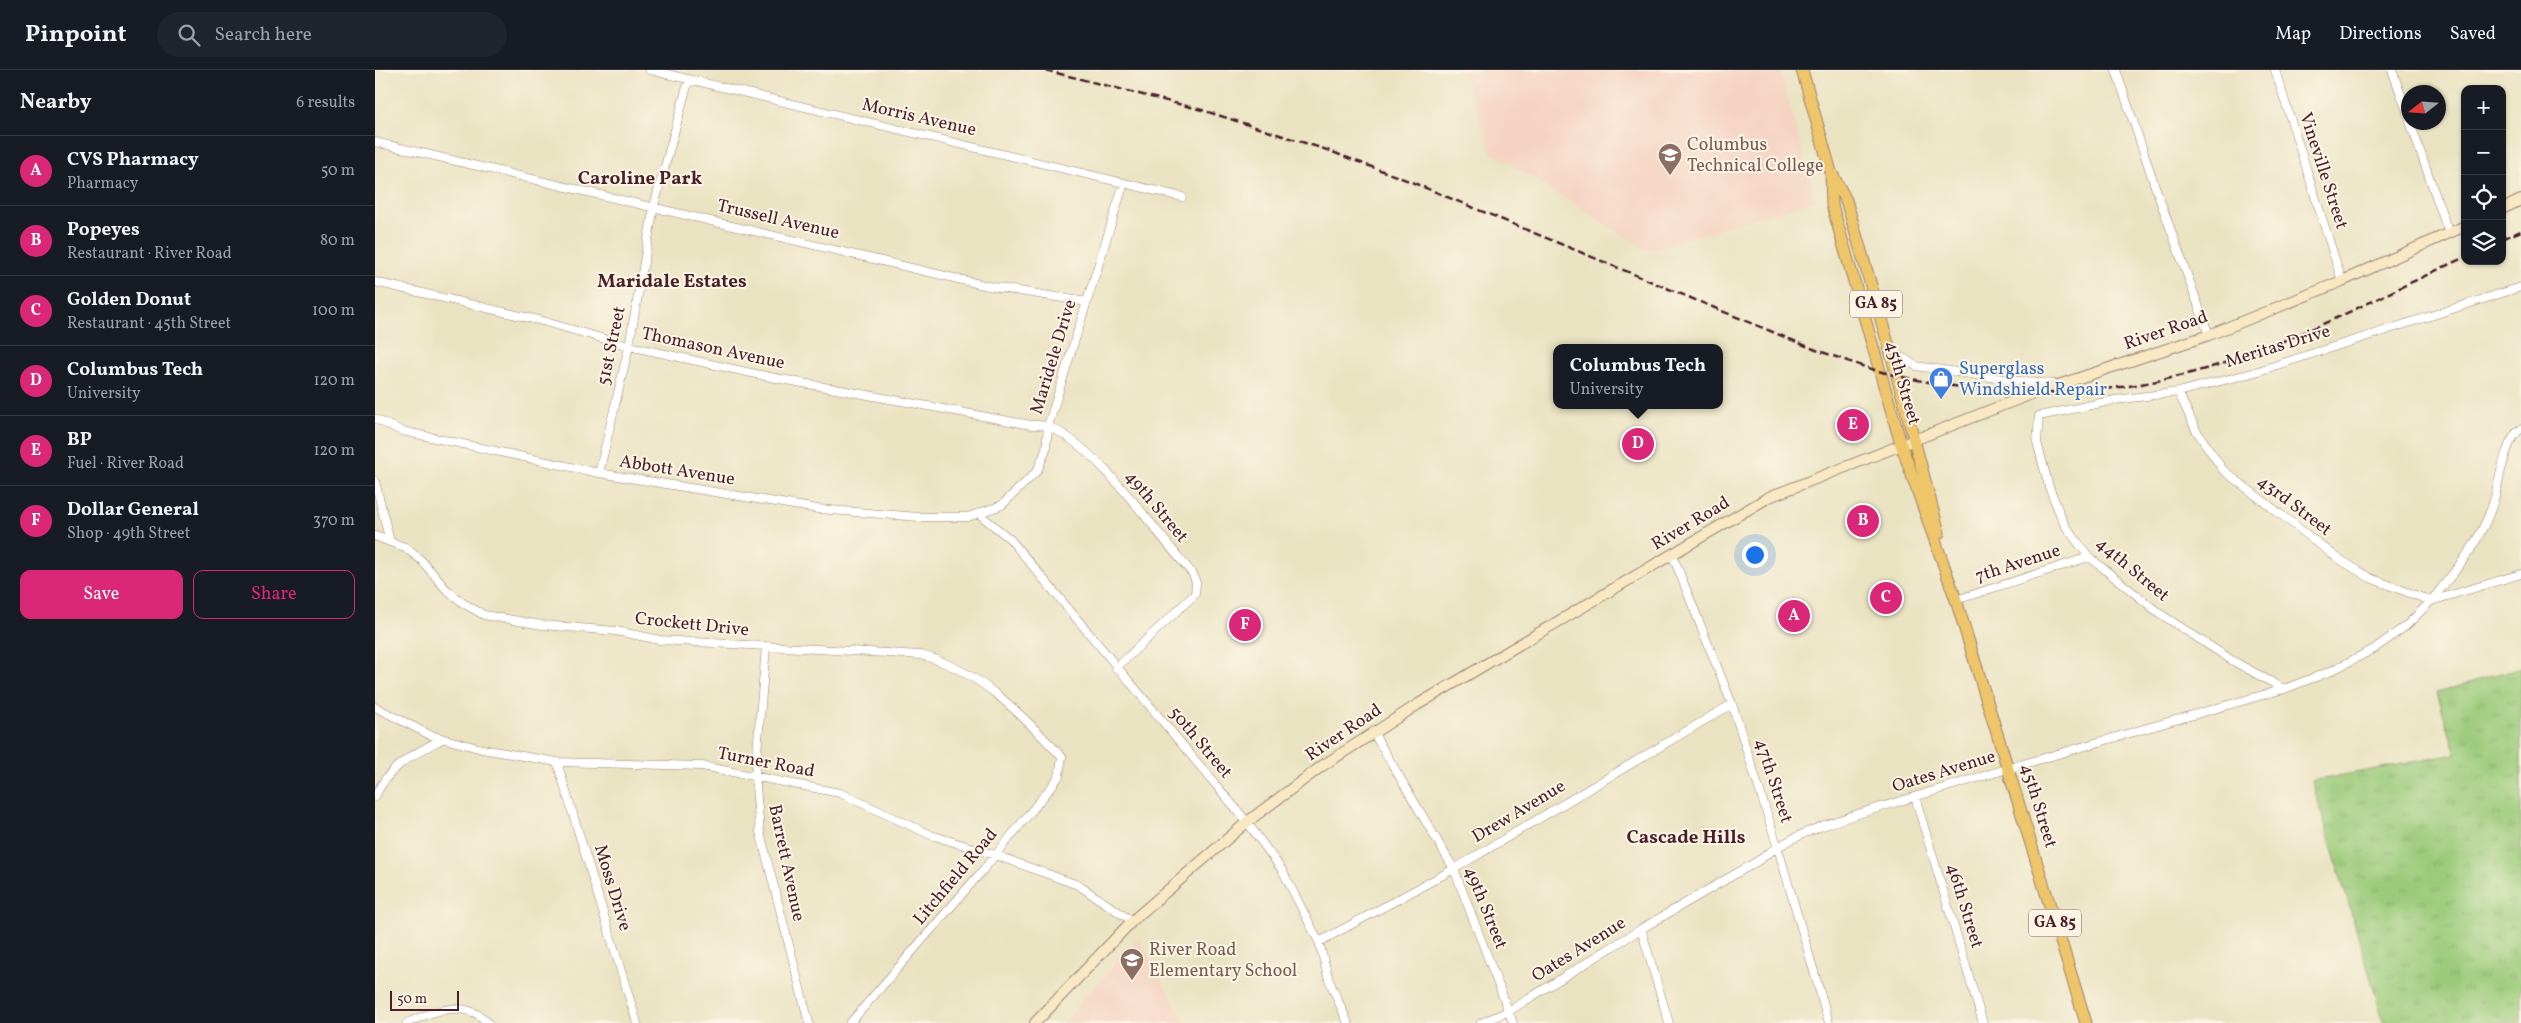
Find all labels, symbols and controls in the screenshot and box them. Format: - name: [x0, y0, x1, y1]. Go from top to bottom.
- search box: [157, 12, 507, 57]
- text: Pinpoint: [25, 18, 127, 52]
- icon: search: [175, 21, 203, 49]
- text: Search here: [215, 22, 312, 48]
- text: Map: [2275, 22, 2311, 47]
- text: Directions: [2339, 22, 2422, 47]
- text: Saved: [2450, 22, 2496, 47]
- north arrow: [2401, 85, 2446, 130]
- map controls: [2461, 85, 2506, 265]
- button: +: [2461, 85, 2506, 130]
- text: Nearby: [20, 88, 91, 117]
- text: 6 results: [296, 92, 355, 114]
- street label: Morris Avenue: [859, 93, 979, 143]
- street label: Vineville Street: [2292, 110, 2354, 232]
- button: −: [2461, 130, 2506, 175]
- place label: Columbus Technical College: [1687, 133, 1823, 179]
- school or university icon: Columbus Technical College: [1657, 142, 1683, 176]
- text: CVS Pharmacy: [67, 147, 199, 173]
- text: A: [30, 160, 42, 182]
- text: 50 m: [321, 160, 355, 182]
- district label: Caroline Park: [578, 166, 703, 192]
- text: Pharmacy: [67, 173, 138, 195]
- button: locate: [2461, 175, 2506, 220]
- street label: Trussell Avenue: [714, 194, 842, 246]
- text: Popeyes: [67, 217, 140, 243]
- button: layers: [2461, 220, 2506, 265]
- text: B: [31, 230, 41, 252]
- text: 80 m: [320, 230, 355, 252]
- text: Restaurant · River Road: [67, 243, 232, 265]
- district label: Maridale Estates: [597, 269, 747, 295]
- text: Golden Donut: [67, 287, 191, 313]
- road number: GA 85: [1850, 290, 1902, 318]
- street label: Maridele Drive: [1025, 297, 1083, 417]
- text: C: [31, 300, 41, 322]
- text: 100 m: [312, 300, 355, 322]
- street label: 51st Street: [591, 304, 633, 388]
- street label: River Road: [2121, 305, 2211, 357]
- text: Restaurant · 45th Street: [67, 313, 231, 335]
- street label: Meritas Drive: [2222, 319, 2334, 375]
- street label: Thomason Avenue: [639, 322, 787, 376]
- street label: 45th Street: [1878, 338, 1926, 428]
- popup: [1553, 344, 1723, 409]
- text: Columbus Tech: [1570, 353, 1706, 379]
- text: Columbus Tech: [67, 357, 203, 383]
- place label: Superglass Windshield Repair: [1959, 357, 2108, 403]
- shop icon: Superglass Windshield Repair: [1928, 366, 1954, 400]
- text: D: [30, 370, 42, 392]
- text: 120 m: [313, 370, 355, 392]
- text: University: [1570, 379, 1644, 401]
- text: University: [67, 383, 141, 405]
- pin: E: [1837, 406, 1869, 444]
- pin: D: [1622, 425, 1654, 463]
- text: BP: [67, 427, 92, 453]
- text: E: [31, 440, 41, 462]
- text: 120 m: [313, 440, 355, 462]
- street label: Abbott Avenue: [617, 450, 737, 492]
- text: Fuel · River Road: [67, 453, 184, 475]
- street label: 49th Street: [1118, 465, 1194, 549]
- street label: 43rd Street: [2251, 470, 2337, 542]
- street label: River Road: [1647, 491, 1735, 557]
- text: Dollar General: [67, 497, 199, 523]
- pin: B: [1847, 502, 1879, 540]
- text: F: [31, 510, 41, 532]
- text: 370 m: [313, 510, 355, 532]
- text: Shop · 49th Street: [67, 523, 190, 545]
- street label: 44th Street: [2090, 532, 2174, 608]
- street label: 7th Avenue: [1972, 538, 2064, 590]
- your location: [1742, 542, 1768, 568]
- button: Save: [20, 570, 183, 619]
- button: Share: [193, 570, 355, 619]
- pin: C: [1870, 579, 1902, 617]
- pin: A: [1778, 597, 1810, 635]
- pin: F: [1229, 606, 1261, 644]
- street label: Crockett Drive: [634, 607, 750, 643]
- street label: River Road: [1301, 698, 1387, 768]
- street label: 50th Street: [1162, 702, 1238, 784]
- street label: 47th Street: [1748, 736, 1798, 826]
- street label: Turner Road: [715, 741, 817, 785]
- street label: Oates Avenue: [1889, 744, 1999, 800]
- street label: 45th Street: [2013, 761, 2063, 851]
- street label: Drew Avenue: [1468, 774, 1570, 850]
- street label: Barrett Avenue: [761, 802, 811, 924]
- street label: Litchfield Road: [908, 823, 1004, 931]
- district label: Cascade Hills: [1627, 825, 1746, 851]
- street label: Moss Drive: [587, 842, 637, 934]
- street label: 46th Street: [1939, 861, 1989, 951]
- street label: 49th Street: [1457, 863, 1513, 953]
- road number: GA 85: [2029, 910, 2081, 936]
- street label: Oates Avenue: [1527, 911, 1631, 989]
- place label: River Road Elementary School: [1149, 938, 1297, 984]
- school or university icon: River Road Elementary School: [1119, 947, 1145, 981]
- scale bar: [390, 988, 459, 1011]
- text: 50 m: [397, 990, 427, 1009]

